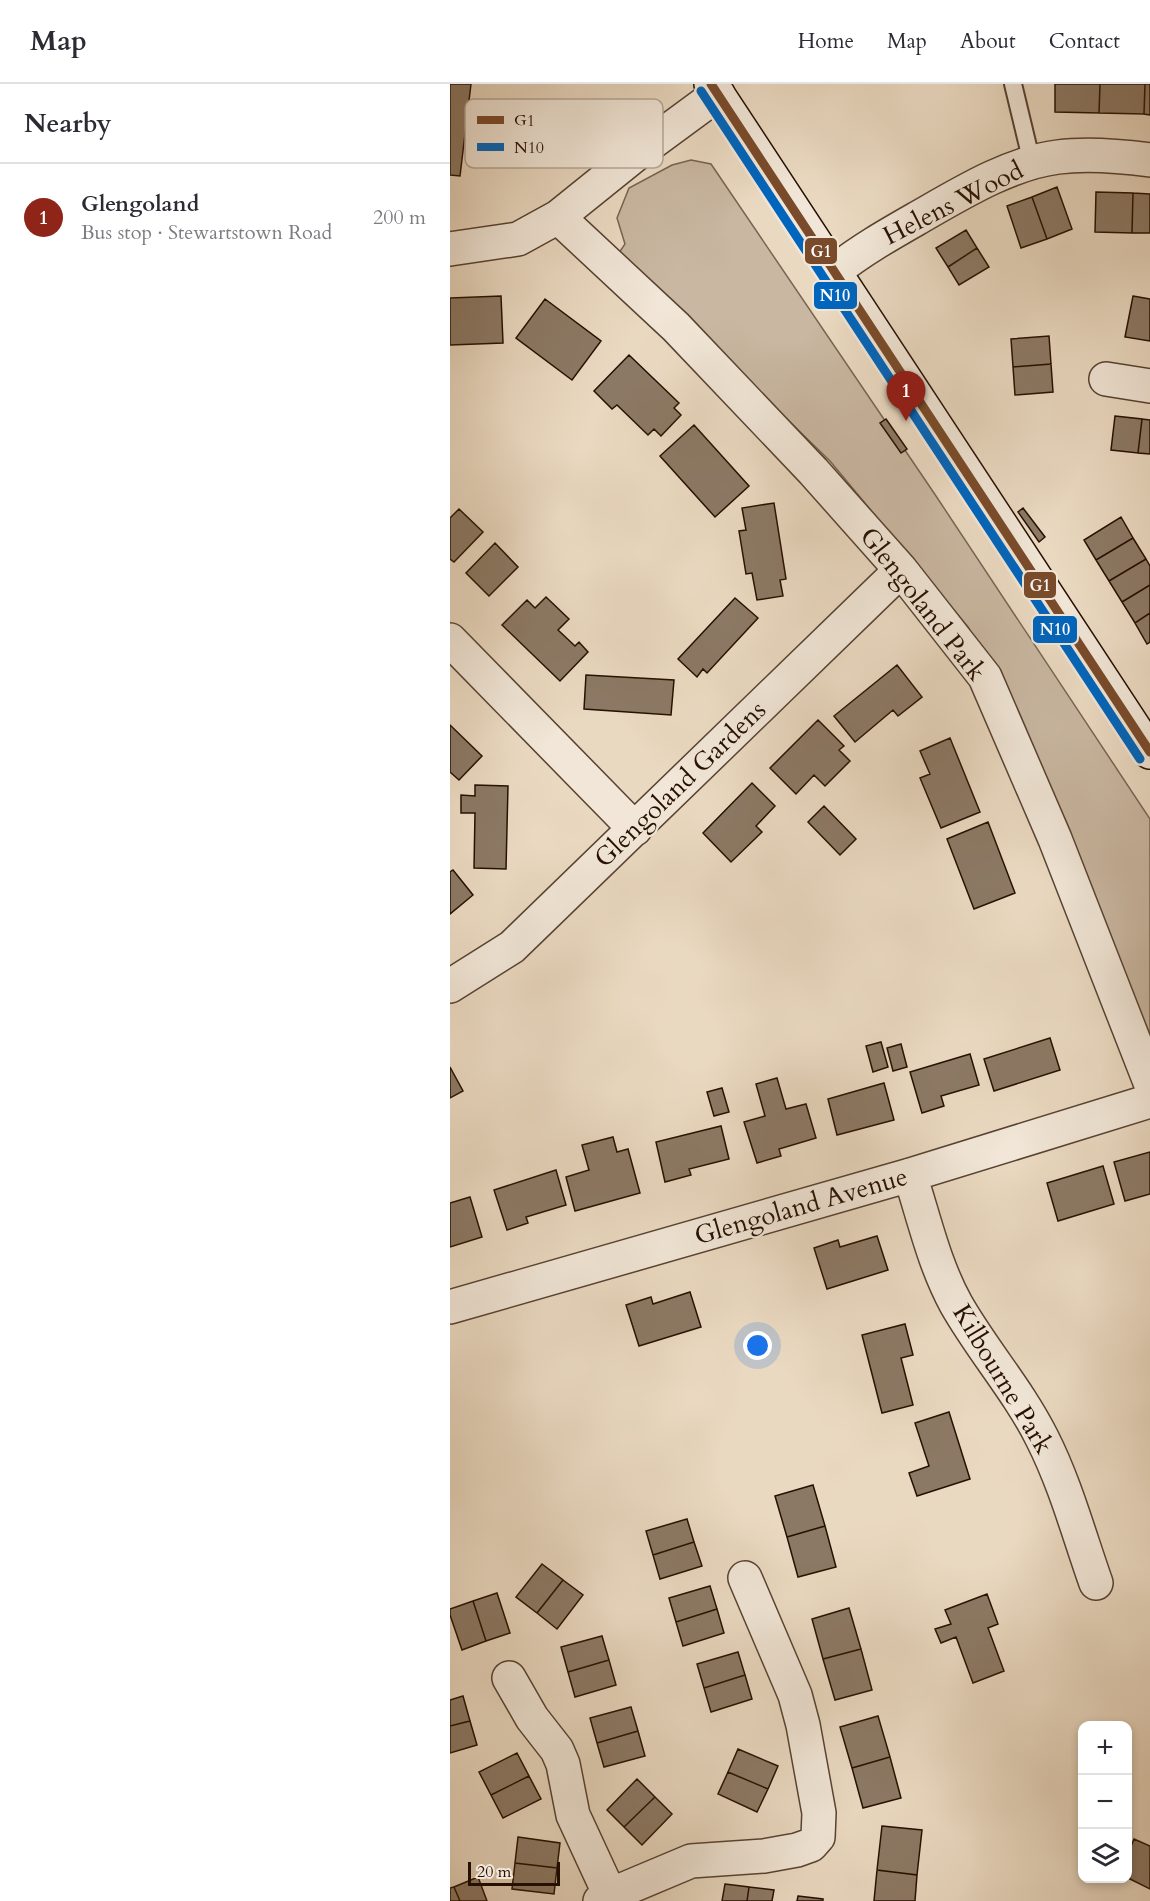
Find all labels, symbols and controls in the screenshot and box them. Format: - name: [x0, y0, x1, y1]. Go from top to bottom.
- text: Map: [30, 22, 87, 60]
- text: Home: [798, 27, 854, 56]
- text: Map: [887, 27, 927, 56]
- text: About: [960, 27, 1016, 56]
- text: Contact: [1049, 27, 1120, 56]
- legend: [465, 99, 663, 168]
- text: Nearby: [24, 106, 112, 141]
- text: G1: [514, 110, 535, 132]
- text: N10: [514, 137, 544, 159]
- street label: Helens Wood: [877, 153, 1029, 253]
- text: Glengoland: [81, 189, 199, 219]
- text: 1: [38, 204, 49, 231]
- text: 200 m: [373, 204, 426, 231]
- text: Bus stop · Stewartstown Road: [81, 219, 332, 246]
- line badge: G1: [804, 237, 838, 265]
- text: G1: [810, 241, 832, 263]
- line badge: N10: [813, 281, 858, 310]
- text: N10: [820, 285, 850, 307]
- pin: 1: [886, 372, 926, 421]
- street label: Glengoland Park: [852, 520, 994, 688]
- line badge: G1: [1023, 571, 1057, 599]
- text: G1: [1029, 575, 1051, 597]
- line badge: N10: [1032, 615, 1078, 644]
- text: N10: [1040, 619, 1070, 641]
- street label: Glengoland Gardens: [586, 693, 774, 875]
- street label: Glengoland Avenue: [690, 1159, 912, 1253]
- street label: Kilbourne Park: [945, 1298, 1061, 1460]
- your location: [743, 1331, 772, 1360]
- map controls: [1078, 1721, 1132, 1883]
- button: +: [1078, 1721, 1132, 1775]
- button: −: [1078, 1775, 1132, 1829]
- button: layers: [1078, 1829, 1132, 1883]
- scale bar: [468, 1859, 560, 1886]
- text: 20 m: [477, 1861, 511, 1883]

